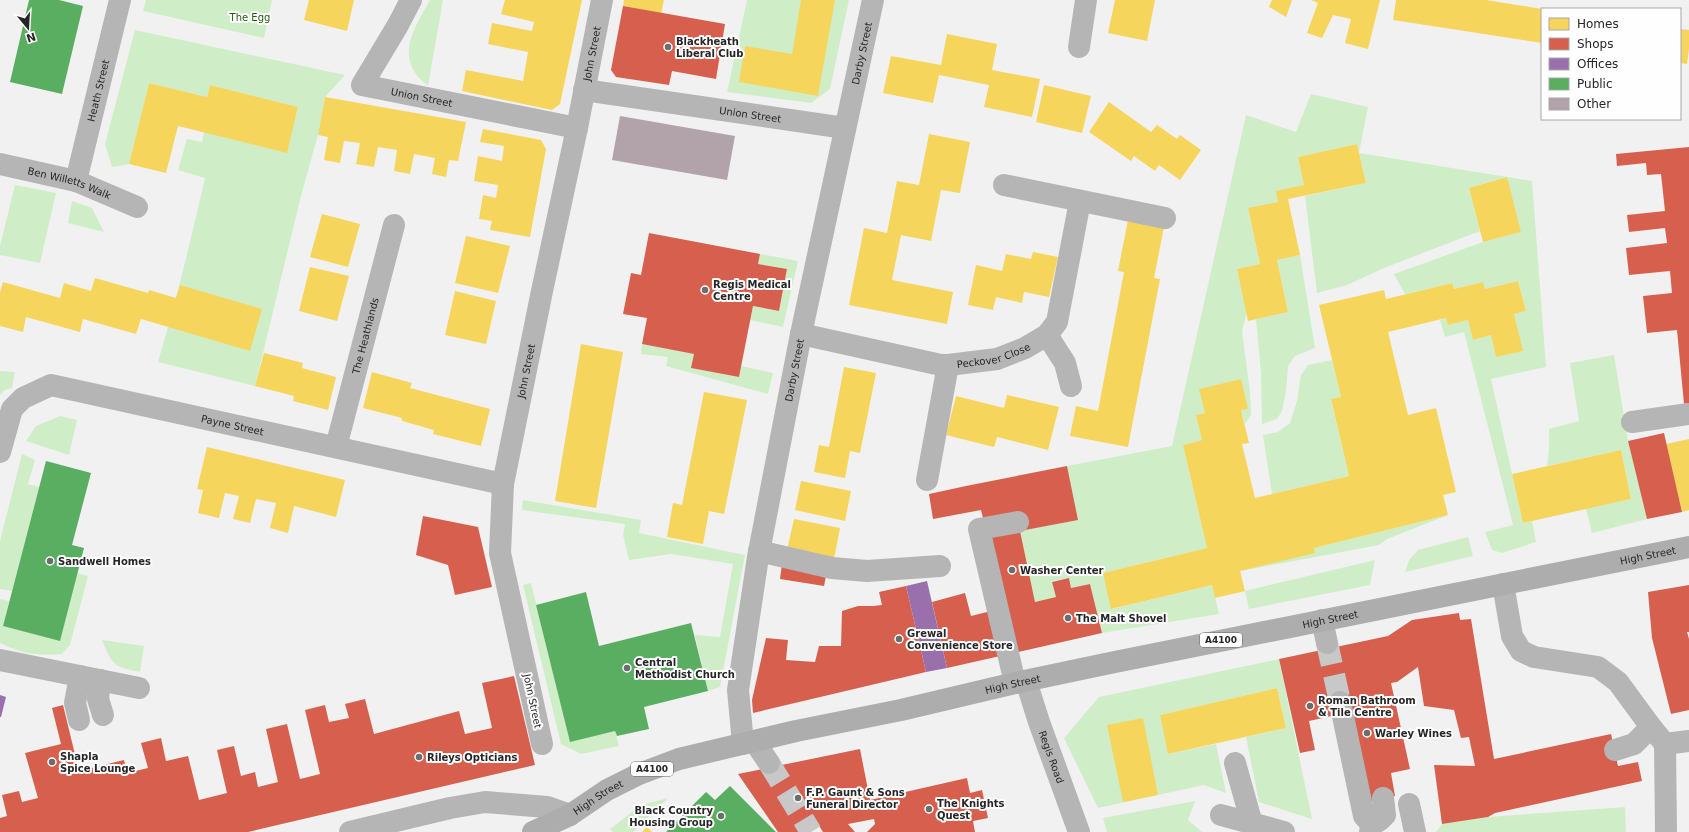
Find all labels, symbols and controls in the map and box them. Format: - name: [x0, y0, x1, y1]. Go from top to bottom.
- north arrow: [8, 8, 48, 48]
- legend: [1541, 8, 1681, 120]
- park label: The Egg: [229, 12, 270, 23]
- text: Homes: [1577, 17, 1619, 31]
- street label: Darby Street: [850, 21, 874, 86]
- street label: John Street: [581, 25, 603, 83]
- text: N: [25, 29, 37, 45]
- place label: Blackheath Liberal Club: [676, 36, 743, 59]
- text: Shops: [1577, 37, 1613, 51]
- marker: Blackheath Liberal Club: [663, 42, 673, 52]
- text: Offices: [1577, 57, 1618, 71]
- street label: Heath Street: [86, 58, 111, 123]
- text: Public: [1577, 77, 1613, 91]
- street label: Union Street: [390, 86, 453, 109]
- text: Other: [1577, 97, 1611, 111]
- street label: Union Street: [718, 105, 782, 125]
- street label: Ben Willetts Walk: [27, 165, 113, 201]
- place label: Regis Medical Centre: [713, 279, 791, 302]
- marker: Regis Medical Centre: [700, 285, 710, 295]
- street label: The Heathlands: [350, 296, 381, 376]
- street label: Darby Street: [783, 338, 806, 403]
- street label: Peckover Close: [956, 341, 1032, 370]
- street label: John Street: [515, 343, 537, 400]
- street label: Payne Street: [200, 413, 265, 437]
- street label: High Street: [1619, 545, 1677, 567]
- marker: Sandwell Homes: [45, 556, 55, 566]
- place label: Sandwell Homes: [58, 556, 151, 567]
- marker: Washer Center: [1007, 565, 1017, 575]
- place label: Washer Center: [1020, 565, 1103, 576]
- street label: High Street: [1301, 608, 1359, 630]
- marker: The Malt Shovel: [1063, 613, 1073, 623]
- place label: The Malt Shovel: [1076, 613, 1167, 624]
- place label: Grewal Convenience Store: [907, 628, 1013, 651]
- road number: A4100: [1200, 633, 1242, 647]
- marker: Grewal Convenience Store: [894, 634, 904, 644]
- place label: Central Methodist Church: [635, 657, 735, 680]
- marker: Central Methodist Church: [622, 663, 632, 673]
- street label: John Street: [521, 672, 544, 729]
- street label: High Street: [984, 673, 1042, 696]
- place label: Roman Bathroom & Tile Centre: [1318, 695, 1416, 718]
- marker: Roman Bathroom & Tile Centre: [1305, 701, 1315, 711]
- marker: Warley Wines: [1362, 728, 1372, 738]
- place label: Warley Wines: [1375, 728, 1452, 739]
- street label: Regis Road: [1037, 729, 1066, 785]
- place label: Shapla Spice Lounge: [60, 751, 136, 774]
- marker: Rileys Opticians: [414, 752, 424, 762]
- place label: Rileys Opticians: [427, 752, 517, 763]
- marker: Shapla Spice Lounge: [47, 757, 57, 767]
- road number: A4100: [631, 762, 673, 776]
- street label: High Street: [571, 778, 625, 817]
- place label: F.P. Gaunt & Sons Funeral Director: [806, 787, 905, 810]
- marker: F.P. Gaunt & Sons Funeral Director: [793, 793, 803, 803]
- place label: The Knights Quest: [937, 798, 1005, 821]
- marker: The Knights Quest: [924, 804, 934, 814]
- place label: Black Country Housing Group: [629, 805, 713, 828]
- marker: Black Country Housing Group: [716, 811, 726, 821]

